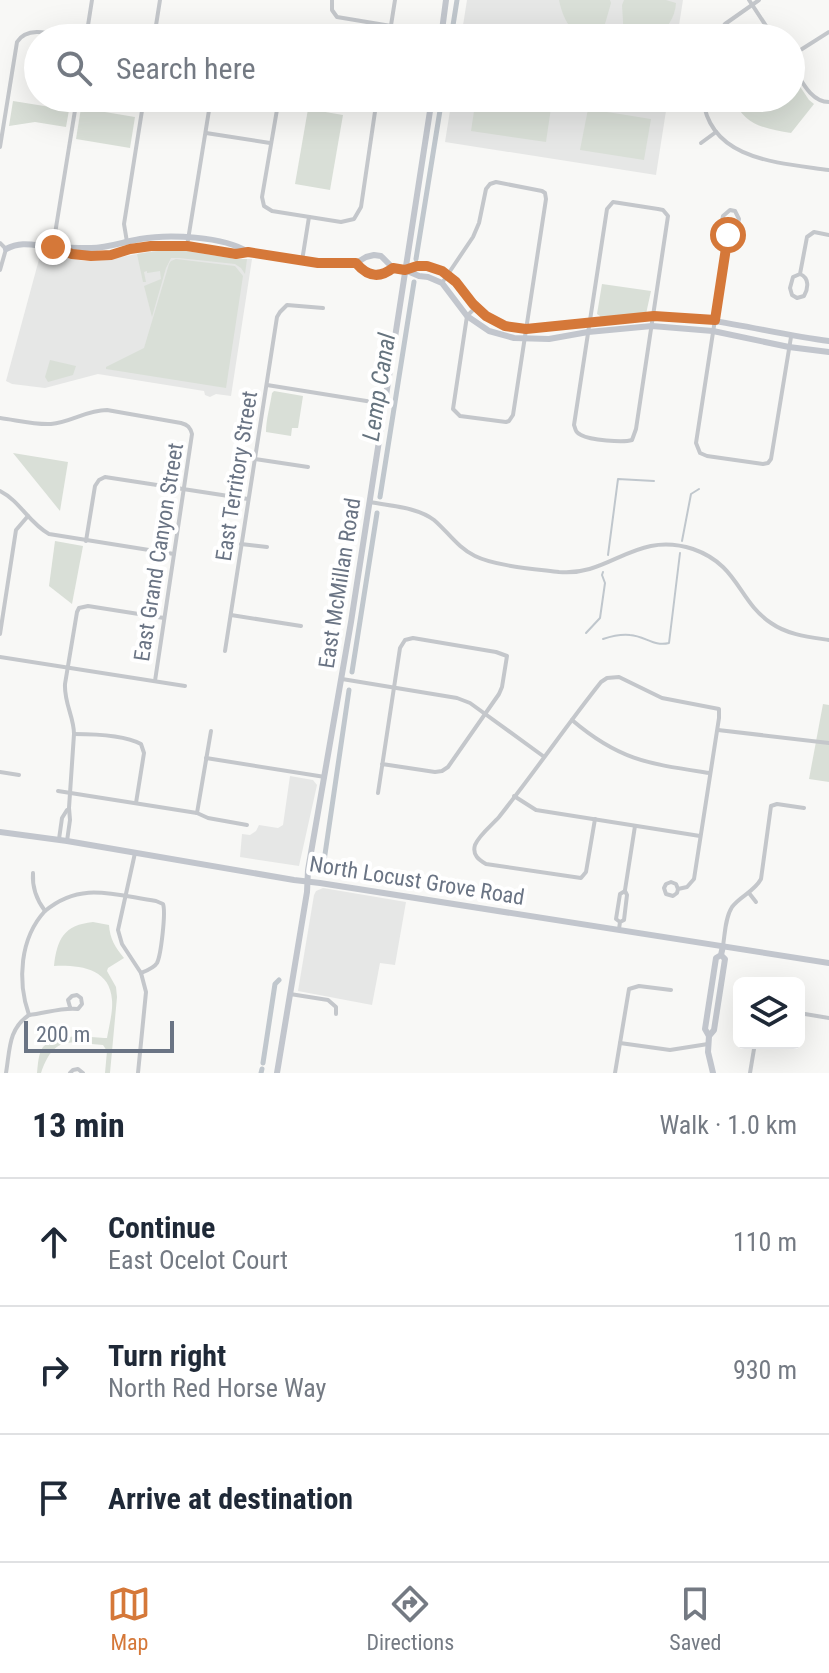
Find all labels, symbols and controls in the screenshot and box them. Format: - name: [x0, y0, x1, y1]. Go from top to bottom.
- search box: [24, 24, 805, 112]
- icon: search: [52, 46, 96, 90]
- text: Search here: [116, 51, 256, 86]
- route start: [710, 217, 746, 253]
- route end: [35, 229, 71, 265]
- water label: Lemp Canal: [357, 331, 401, 443]
- street label: East Territory Street: [211, 389, 262, 563]
- street label: East Grand Canyon Street: [129, 441, 188, 663]
- street label: East McMillan Road: [314, 496, 365, 670]
- street label: North Locust Grove Road: [308, 851, 526, 910]
- map controls: [733, 977, 805, 1049]
- button: layers: [733, 977, 805, 1049]
- scale bar: [24, 1017, 174, 1053]
- text: 200 m: [36, 1022, 90, 1047]
- text: 13 min: [32, 1105, 125, 1145]
- text: Walk · 1.0 km: [659, 1110, 797, 1140]
- text: Continue: [108, 1210, 215, 1245]
- icon: ahead: [32, 1220, 76, 1264]
- text: 110 m: [733, 1227, 797, 1257]
- text: East Ocelot Court: [108, 1245, 288, 1275]
- text: Turn right: [108, 1338, 226, 1373]
- icon: right: [32, 1348, 76, 1392]
- text: 930 m: [733, 1355, 797, 1385]
- text: North Red Horse Way: [108, 1373, 326, 1403]
- icon: arrive: [32, 1476, 76, 1520]
- text: Arrive at destination: [108, 1481, 353, 1516]
- tab: Map: [107, 1582, 151, 1655]
- tab: Directions: [366, 1582, 454, 1655]
- tab: Saved: [669, 1582, 722, 1655]

